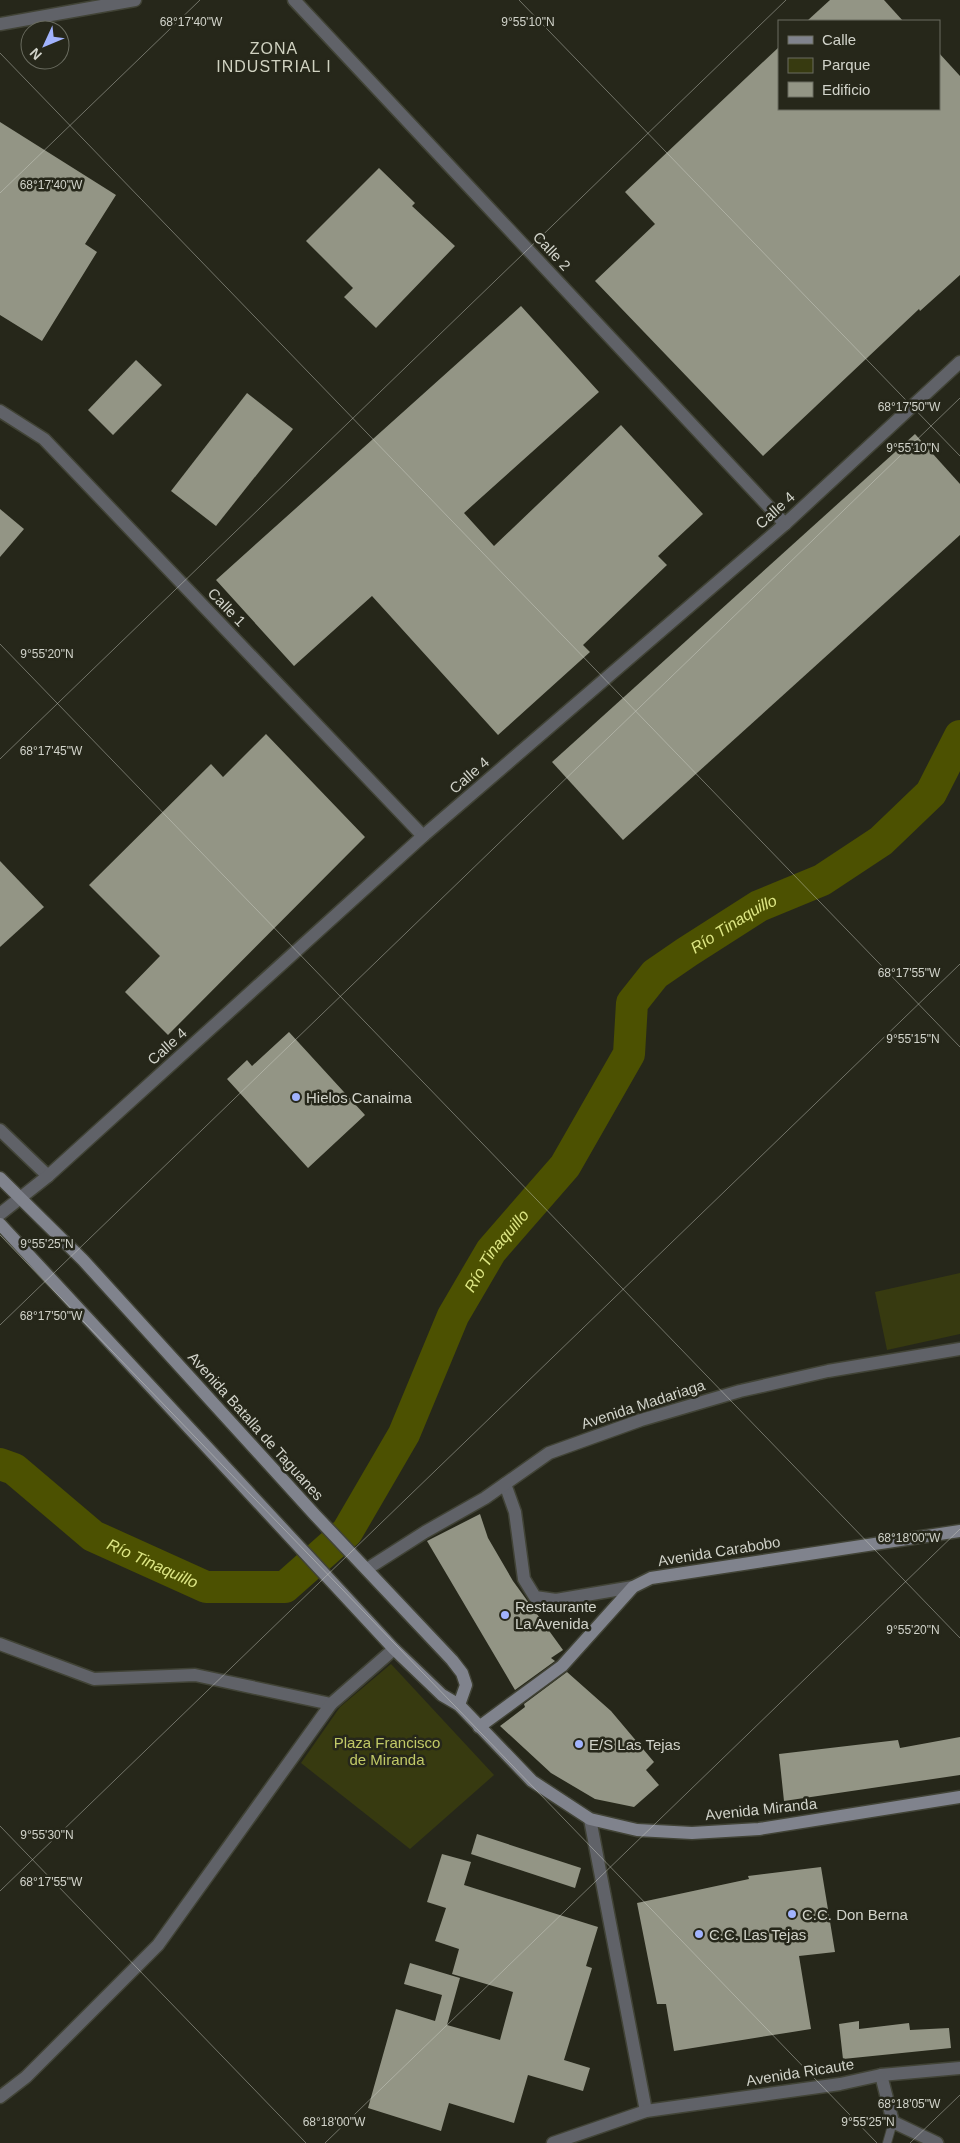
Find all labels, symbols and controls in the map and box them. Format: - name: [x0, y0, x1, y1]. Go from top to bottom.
- text: 68°17'40"W: [160, 15, 223, 29]
- text: 9°55'10"N: [501, 15, 555, 29]
- north arrow: [20, 20, 70, 70]
- legend: [778, 20, 940, 110]
- text: Calle: [822, 31, 856, 48]
- district label: ZONA INDUSTRIAL I: [216, 40, 332, 75]
- text: N: [26, 45, 45, 63]
- text: Parque: [822, 56, 870, 73]
- text: Edificio: [822, 81, 870, 98]
- text: 68°17'40"W: [20, 178, 83, 192]
- street label: Calle 2: [530, 228, 574, 274]
- text: 68°17'50"W: [878, 400, 941, 414]
- text: 9°55'10"N: [886, 441, 940, 455]
- street label: Calle 4: [752, 488, 798, 532]
- street label: Calle 1: [205, 584, 249, 630]
- text: 9°55'20"N: [20, 647, 74, 661]
- text: 68°17'45"W: [20, 744, 83, 758]
- street label: Calle 4: [446, 753, 492, 797]
- water label: Río Tinaquillo: [687, 891, 779, 956]
- text: 68°17'55"W: [878, 966, 941, 980]
- street label: Calle 4: [144, 1024, 190, 1068]
- text: 9°55'15"N: [886, 1032, 940, 1046]
- place label: Hielos Canaima: [306, 1089, 413, 1106]
- marker: Hielos Canaima: [290, 1091, 302, 1103]
- water label: Río Tinaquillo: [461, 1206, 532, 1295]
- text: 9°55'25"N: [20, 1237, 74, 1251]
- text: 68°17'50"W: [20, 1309, 83, 1323]
- street label: Avenida Batalla de Taguanes: [185, 1348, 327, 1504]
- street label: Avenida Madariaga: [579, 1376, 708, 1432]
- text: 68°18'00"W: [878, 1531, 941, 1545]
- street label: Avenida Carabobo: [656, 1533, 782, 1569]
- water label: Río Tinaquillo: [105, 1535, 201, 1591]
- place label: Restaurante La Avenida: [515, 1598, 597, 1632]
- marker: Restaurante La Avenida: [499, 1609, 511, 1621]
- text: 9°55'20"N: [886, 1623, 940, 1637]
- park label: Plaza Francisco de Miranda: [334, 1734, 440, 1768]
- place label: E/S Las Tejas: [589, 1736, 680, 1753]
- marker: E/S Las Tejas: [573, 1738, 585, 1750]
- street label: Avenida Miranda: [704, 1795, 818, 1823]
- text: 9°55'30"N: [20, 1828, 74, 1842]
- text: 68°17'55"W: [20, 1875, 83, 1889]
- place label: C.C. Don Berna: [802, 1906, 909, 1923]
- marker: C.C. Don Berna: [786, 1908, 798, 1920]
- place label: C.C. Las Tejas: [709, 1926, 806, 1943]
- marker: C.C. Las Tejas: [693, 1928, 705, 1940]
- street label: Avenida Ricaute: [745, 2055, 855, 2089]
- text: 68°18'05"W: [878, 2097, 941, 2111]
- text: 68°18'00"W: [303, 2115, 366, 2129]
- text: 9°55'25"N: [841, 2115, 895, 2129]

